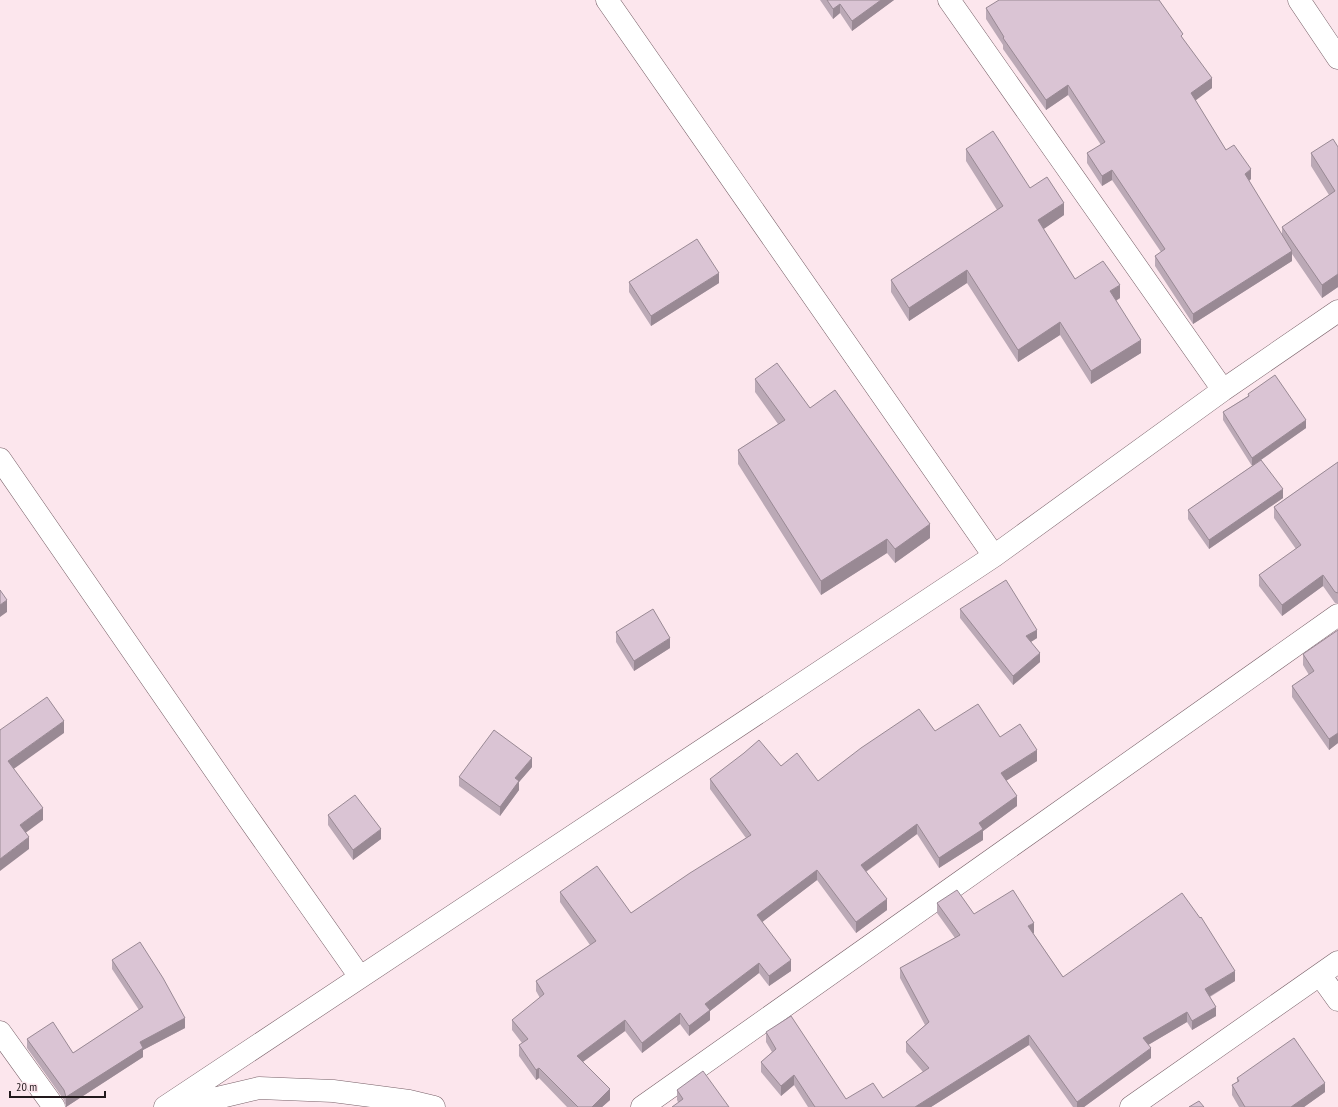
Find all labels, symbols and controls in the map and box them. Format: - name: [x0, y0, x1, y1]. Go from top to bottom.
- scale bar: [10, 1073, 105, 1099]
- text: 20 m: [16, 1079, 37, 1094]

